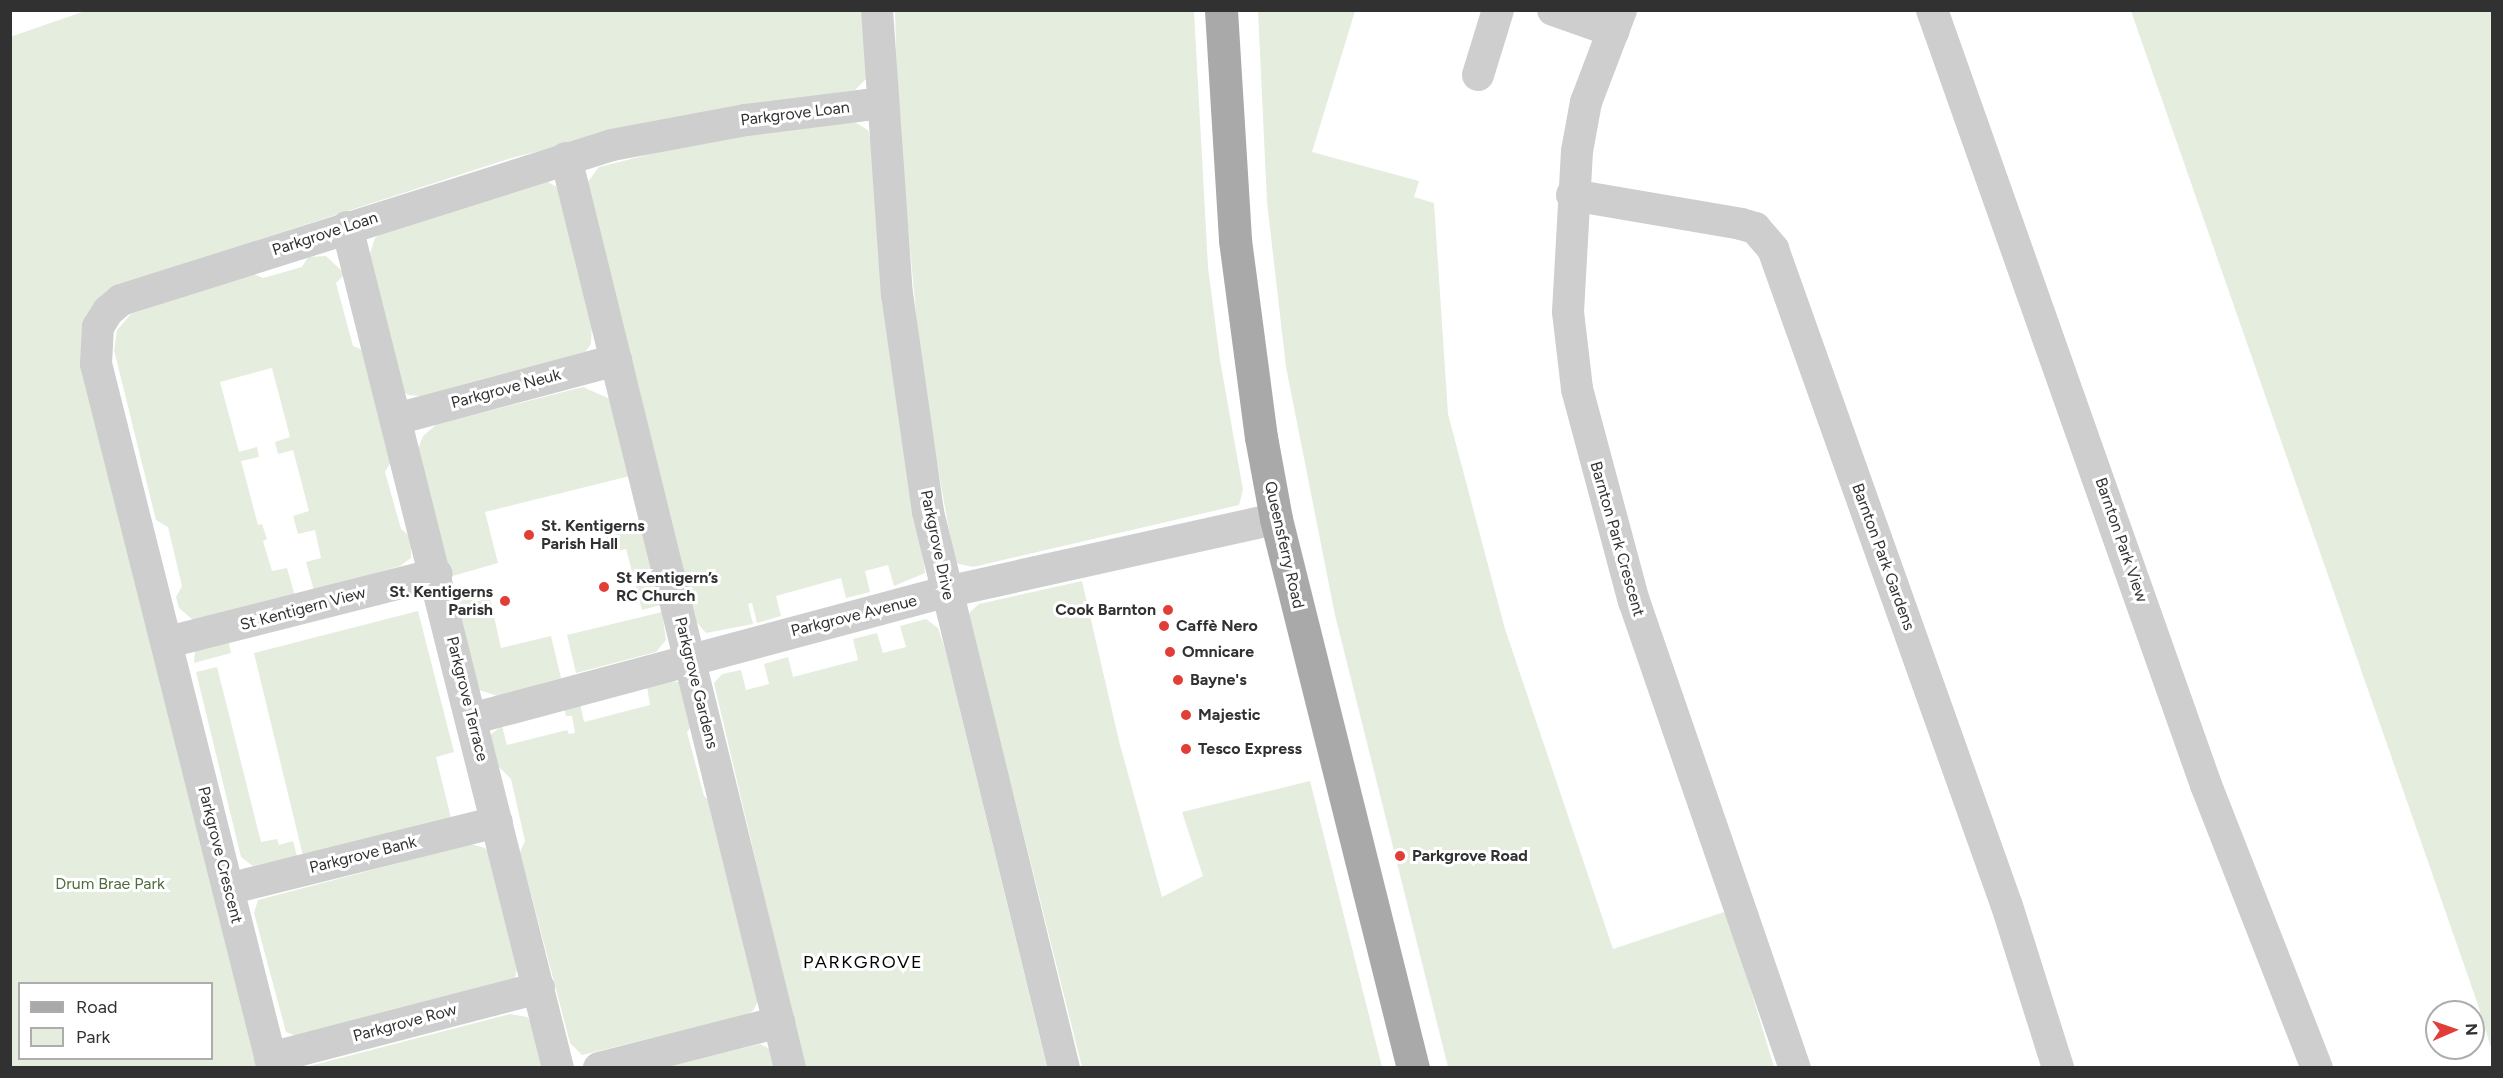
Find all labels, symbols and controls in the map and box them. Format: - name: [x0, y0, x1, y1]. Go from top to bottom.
- street label: Parkgrove Loan: [739, 98, 851, 130]
- street label: Parkgrove Loan: [270, 208, 380, 260]
- street label: Parkgrove Neuk: [449, 365, 563, 413]
- street label: Barnton Park Crescent: [1586, 459, 1648, 619]
- street label: Barnton Park View: [2091, 475, 2151, 605]
- street label: Queensferry Road: [1260, 480, 1308, 610]
- street label: Barnton Park Gardens: [1847, 481, 1919, 633]
- street label: Parkgrove Drive: [916, 488, 958, 602]
- place label: St. Kentigerns Parish Hall: [541, 516, 645, 554]
- marker: St. Kentigerns Parish Hall: [522, 528, 536, 542]
- place label: St Kentigern’s RC Church: [616, 568, 718, 606]
- marker: St Kentigern’s RC Church: [597, 580, 611, 594]
- place label: St. Kentigerns Parish: [389, 582, 493, 620]
- street label: St Kentigern View: [238, 583, 368, 635]
- street label: Parkgrove Avenue: [789, 591, 919, 641]
- marker: St. Kentigerns Parish: [498, 594, 512, 608]
- place label: Cook Barnton: [1055, 600, 1156, 620]
- marker: Cook Barnton: [1161, 603, 1175, 617]
- street label: Parkgrove Gardens: [670, 615, 722, 751]
- place label: Caffè Nero: [1176, 616, 1258, 636]
- marker: Caffè Nero: [1157, 619, 1171, 633]
- street label: Parkgrove Terrace: [442, 635, 492, 763]
- place label: Omnicare: [1182, 642, 1254, 662]
- marker: Omnicare: [1163, 645, 1177, 659]
- place label: Bayne's: [1190, 670, 1247, 690]
- marker: Bayne's: [1171, 673, 1185, 687]
- place label: Majestic: [1198, 705, 1261, 725]
- marker: Majestic: [1179, 708, 1193, 722]
- place label: Tesco Express: [1198, 739, 1302, 759]
- marker: Tesco Express: [1179, 742, 1193, 756]
- street label: Parkgrove Crescent: [194, 785, 246, 925]
- street label: Parkgrove Bank: [308, 832, 418, 878]
- place label: Parkgrove Road: [1412, 846, 1528, 866]
- marker: Parkgrove Road: [1393, 849, 1407, 863]
- park label: Drum Brae Park: [55, 874, 165, 894]
- district label: PARKGROVE: [803, 951, 923, 973]
- legend: [18, 982, 213, 1060]
- text: Road: [76, 996, 117, 1018]
- street label: Parkgrove Row: [351, 1000, 459, 1046]
- north arrow: [2425, 1000, 2485, 1060]
- text: N: [2462, 1023, 2481, 1036]
- text: Park: [76, 1026, 110, 1048]

